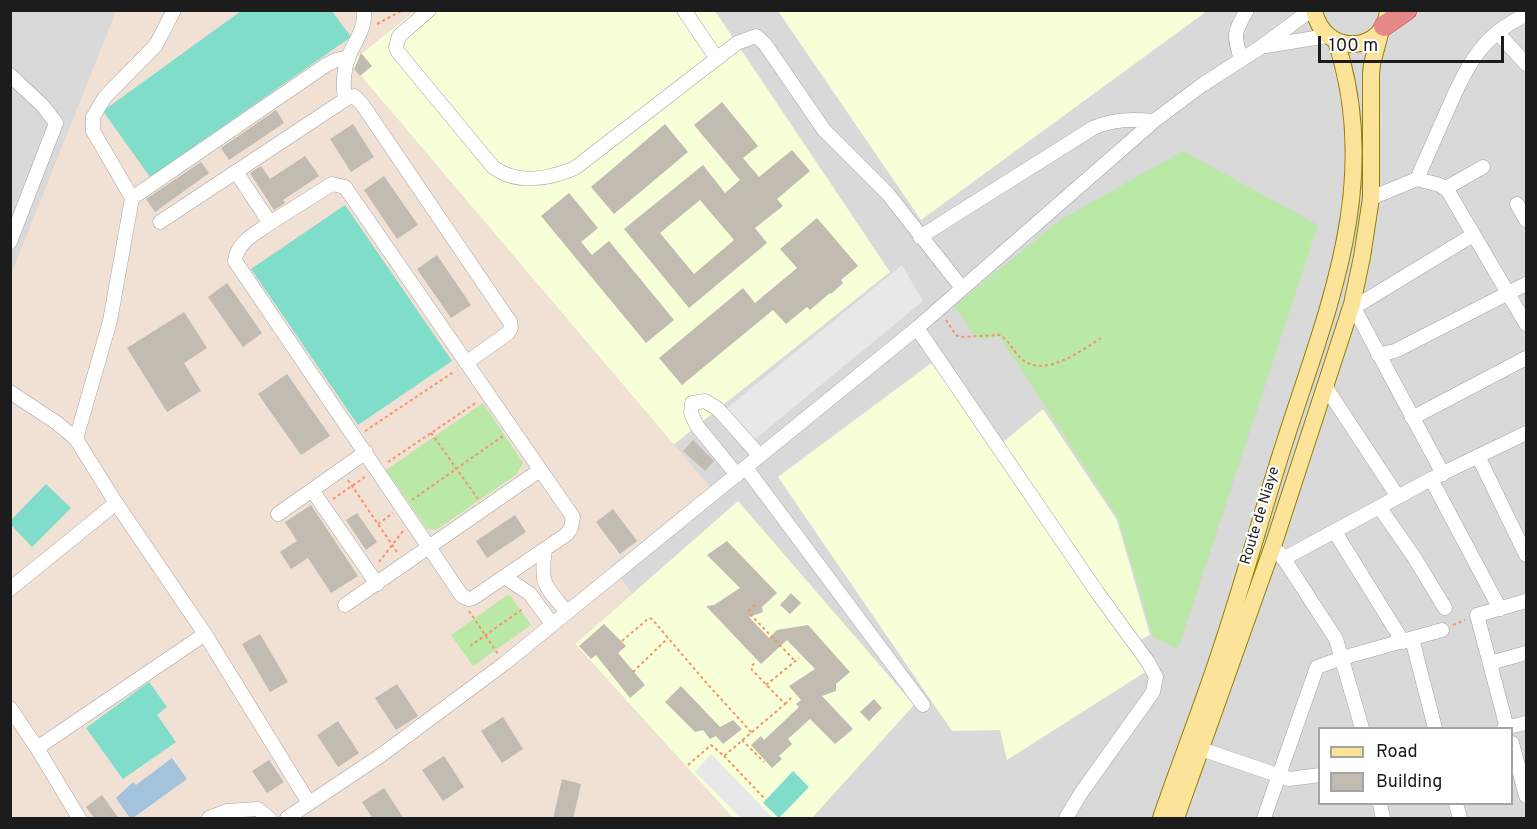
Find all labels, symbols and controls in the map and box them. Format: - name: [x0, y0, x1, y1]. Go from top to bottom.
- scale bar: [1321, 24, 1507, 62]
- text: 100 m: [1329, 35, 1378, 58]
- street label: Route de Niaye: [1238, 465, 1284, 567]
- legend: [1318, 727, 1513, 805]
- text: Road: [1376, 741, 1418, 764]
- text: Building: [1376, 771, 1442, 794]

